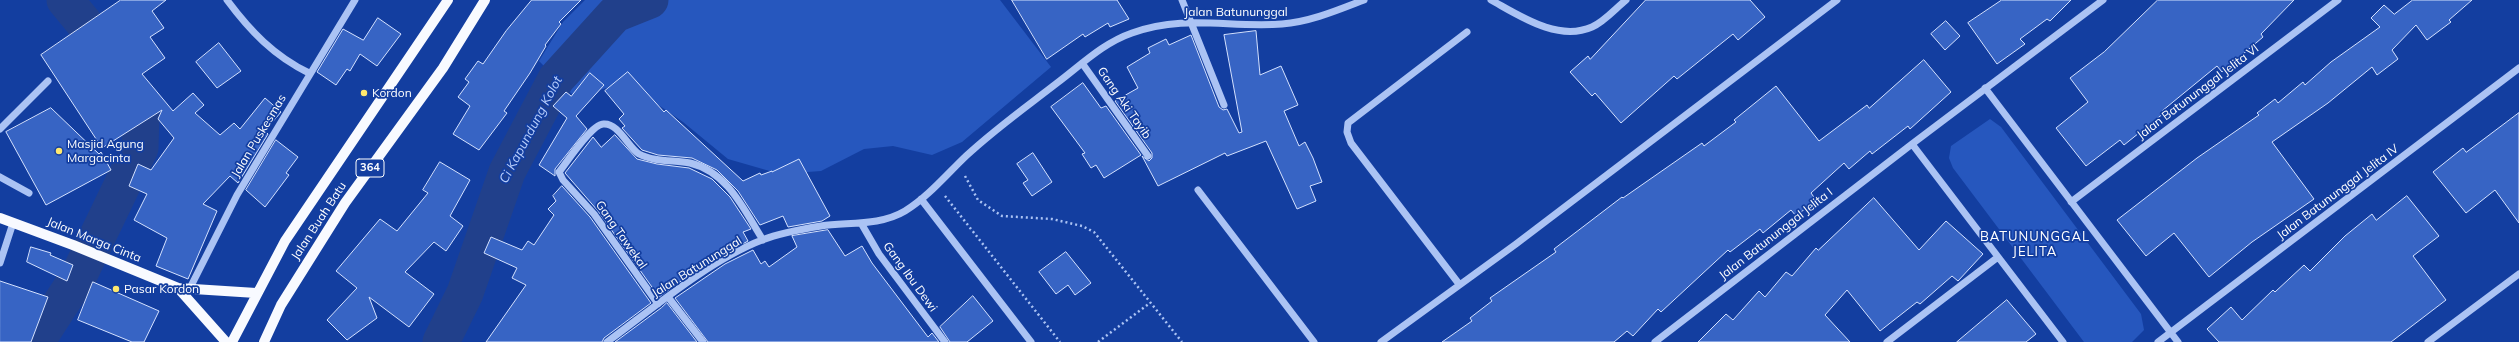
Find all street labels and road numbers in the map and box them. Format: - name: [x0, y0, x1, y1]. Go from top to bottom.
- street label: Jalan Batununggal: [1184, 5, 1288, 19]
- street label: Jalan Batununggal Jelita VI: [2134, 42, 2262, 142]
- street label: Gang Aki Tayib: [1094, 64, 1154, 142]
- street label: Jalan Puskesmas: [229, 92, 289, 180]
- street label: Jalan Batununggal Jelita IV: [2274, 142, 2402, 242]
- road number: 364: [356, 159, 384, 177]
- street label: Jalan Buah Batu: [288, 179, 350, 263]
- street label: Jalan Batununggal Jelita I: [1716, 185, 1836, 283]
- street label: Gang Tawekal: [592, 198, 650, 272]
- street label: Jalan Marga Cinta: [45, 215, 143, 265]
- street label: Jalan Batununggal: [649, 234, 745, 300]
- street label: Gang Ibu Dewi: [880, 239, 940, 315]

